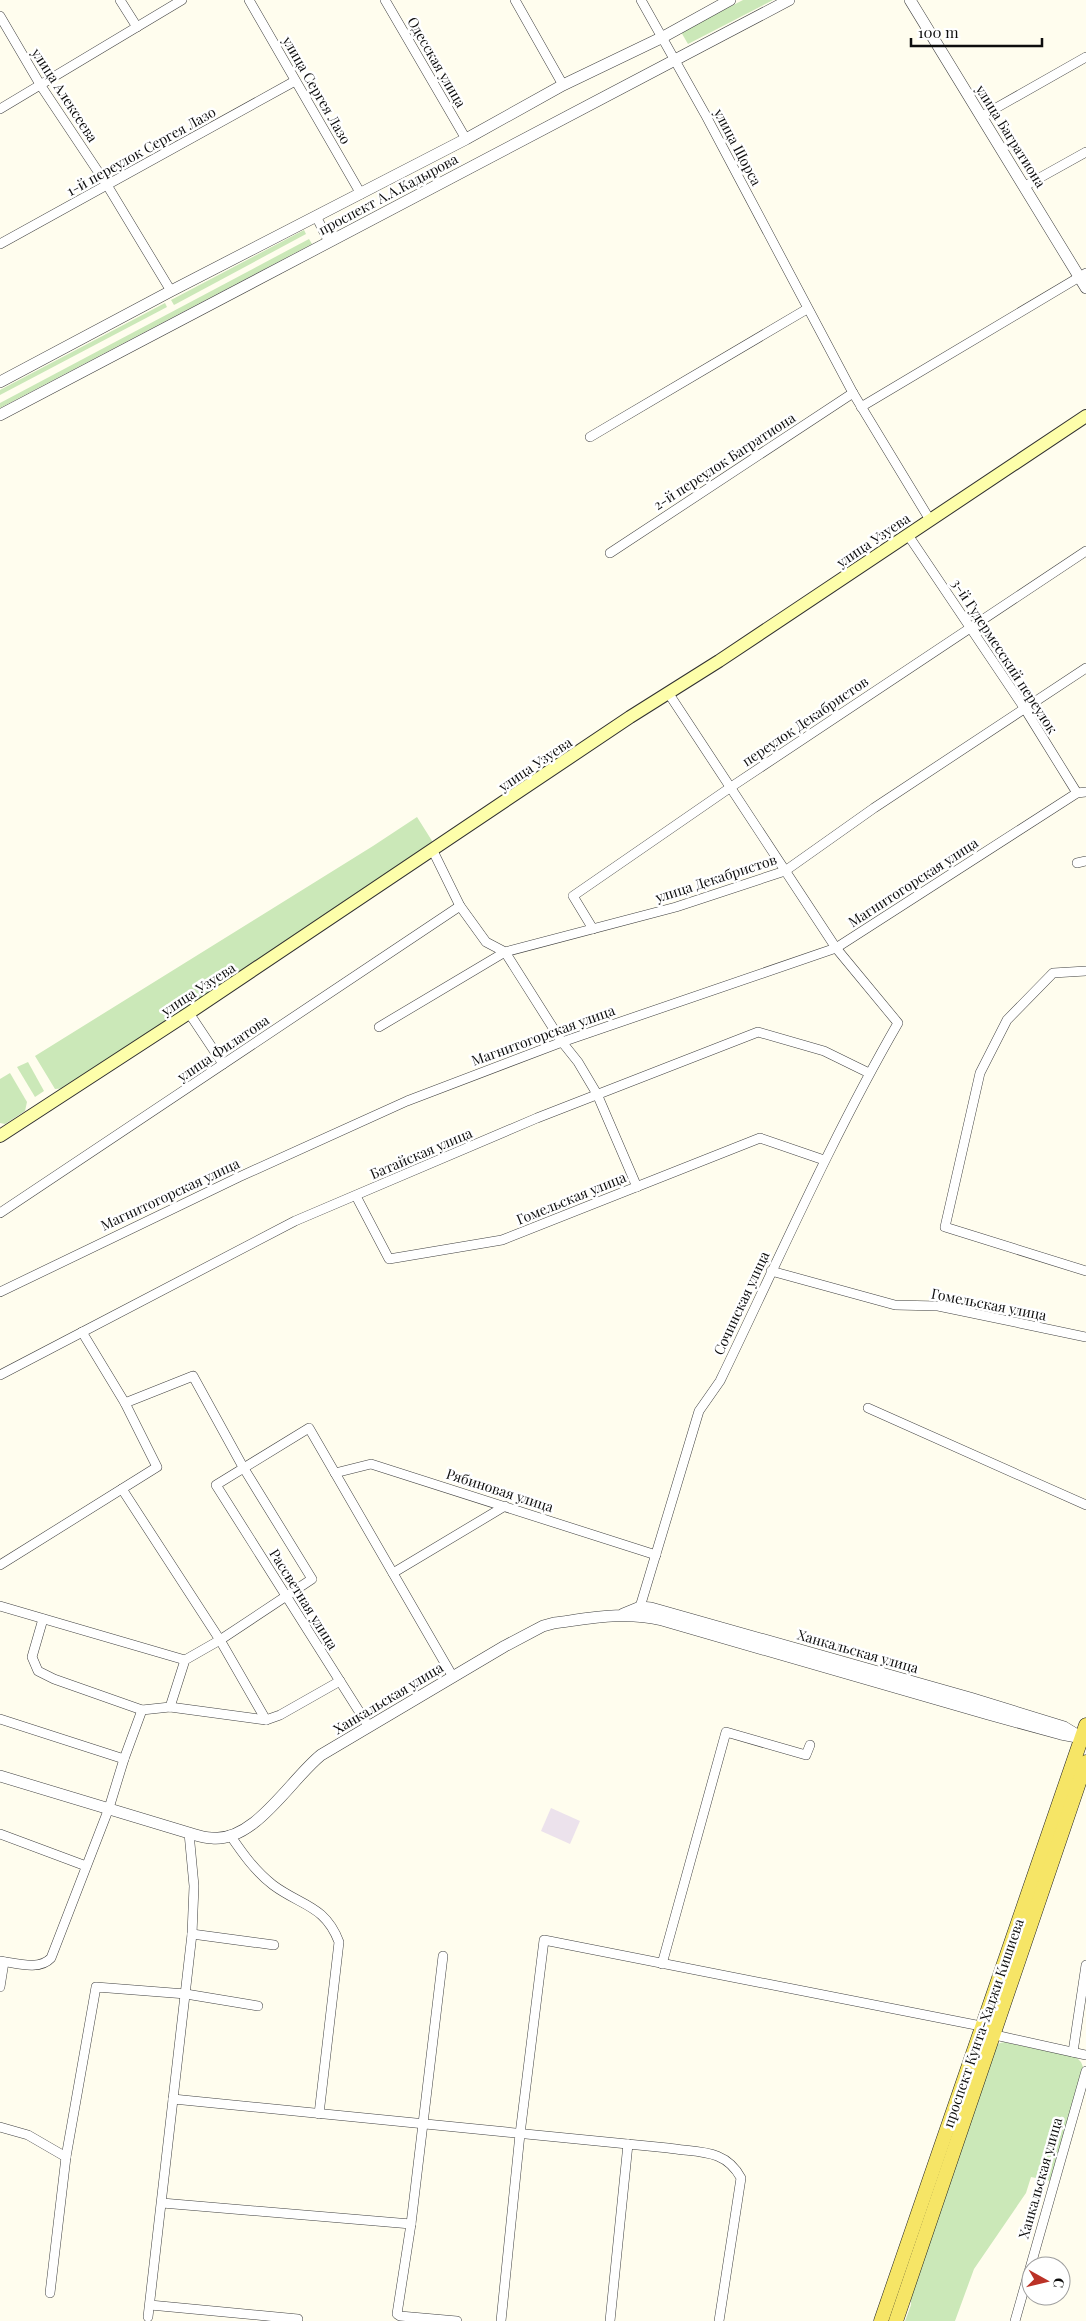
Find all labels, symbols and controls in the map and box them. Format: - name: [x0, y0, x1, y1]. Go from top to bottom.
- street label: Одесская улица: [403, 13, 471, 111]
- scale bar: [911, 15, 1042, 47]
- text: 100 m: [918, 22, 959, 42]
- street label: улица Сергея Лазо: [278, 32, 356, 148]
- street label: улица Алексеева: [27, 44, 103, 146]
- street label: улица Багратиона: [971, 80, 1050, 191]
- street label: 1-й переулок Сергея Лазо: [63, 102, 219, 200]
- street label: улица Щорса: [709, 104, 766, 189]
- street label: проспект А.А.Кадырова: [315, 149, 461, 239]
- street label: 2-й переулок Багратиона: [649, 408, 799, 514]
- street label: улица Узуева: [832, 508, 913, 572]
- street label: 3-й Гудермесский переулок: [948, 575, 1062, 737]
- street label: переулок Декабристов: [738, 671, 872, 770]
- street label: улица Узуева: [494, 732, 575, 796]
- street label: Магнитогорская улица: [844, 833, 982, 931]
- street label: улица Декабристов: [652, 849, 779, 907]
- street label: улица Узуева: [156, 958, 239, 1021]
- street label: Магнитогорская улица: [469, 1000, 617, 1070]
- street label: улица Филатова: [173, 1010, 273, 1086]
- street label: Батайская улица: [367, 1123, 475, 1183]
- street label: Магнитогорская улица: [97, 1153, 243, 1235]
- street label: Гомельская улица: [513, 1167, 629, 1229]
- street label: Сочинская улица: [709, 1248, 773, 1358]
- street label: Гомельская улица: [930, 1284, 1048, 1324]
- street label: Рябиновая улица: [444, 1464, 556, 1516]
- street label: Рассветная улица: [265, 1545, 343, 1653]
- street label: Ханкальская улица: [795, 1625, 921, 1677]
- street label: Ханкальская улица: [329, 1658, 447, 1738]
- street label: проспект Кунта-Хаджи Кишиева: [938, 1916, 1028, 2130]
- street label: Ханкальская улица: [1014, 2115, 1066, 2241]
- north arrow: [1021, 2256, 1071, 2306]
- text: С: [1049, 2277, 1069, 2289]

